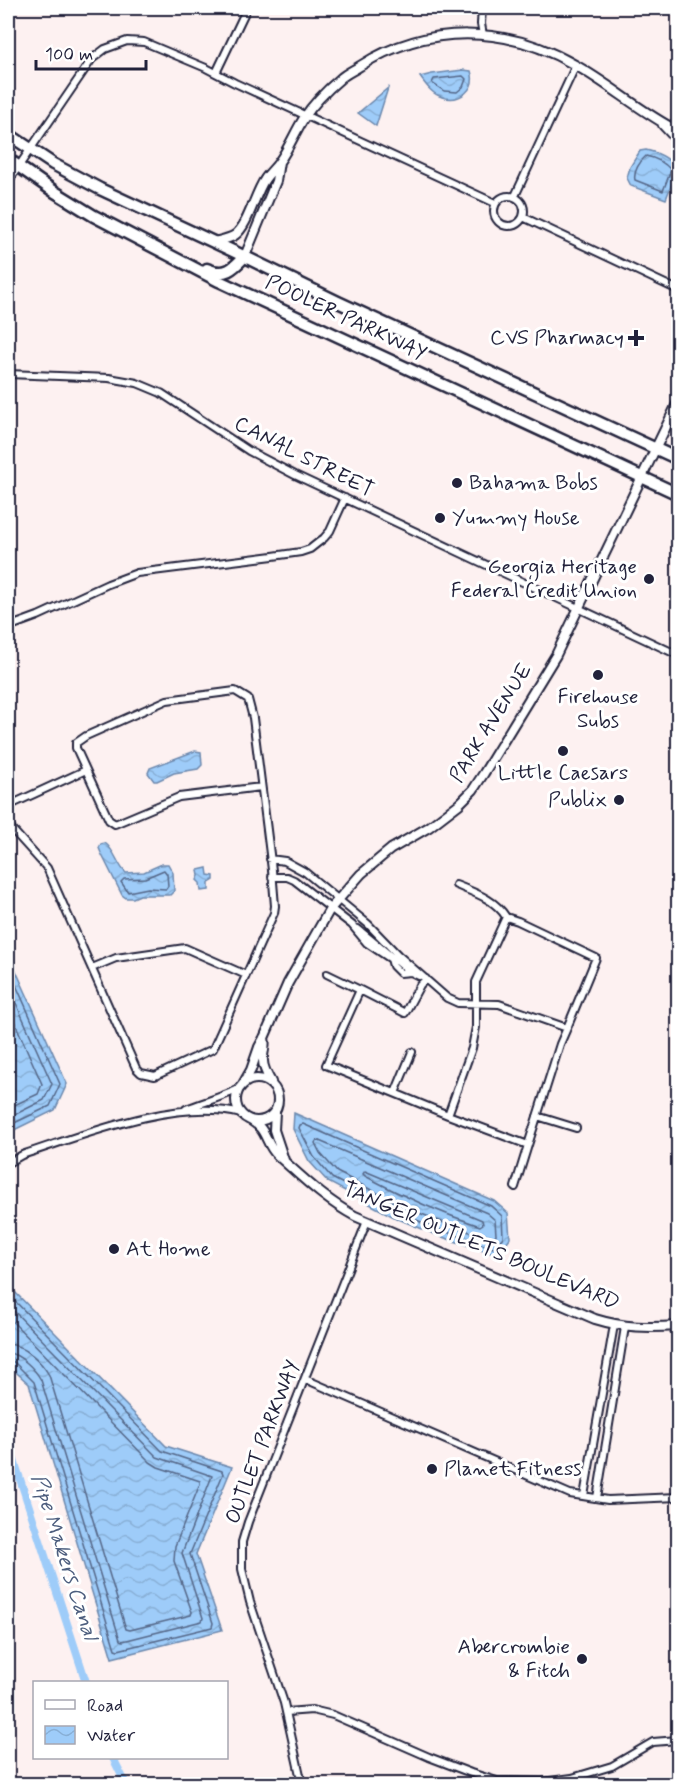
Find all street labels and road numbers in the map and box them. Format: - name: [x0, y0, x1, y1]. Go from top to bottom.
- street label: POOLER PARKWAY: [261, 268, 432, 368]
- street label: CANAL STREET: [229, 410, 379, 504]
- street label: PARK AVENUE: [443, 658, 539, 788]
- street label: TANGER OUTLETS BOULEVARD: [338, 1175, 624, 1317]
- street label: OUTLET PARKWAY: [219, 1356, 307, 1528]

